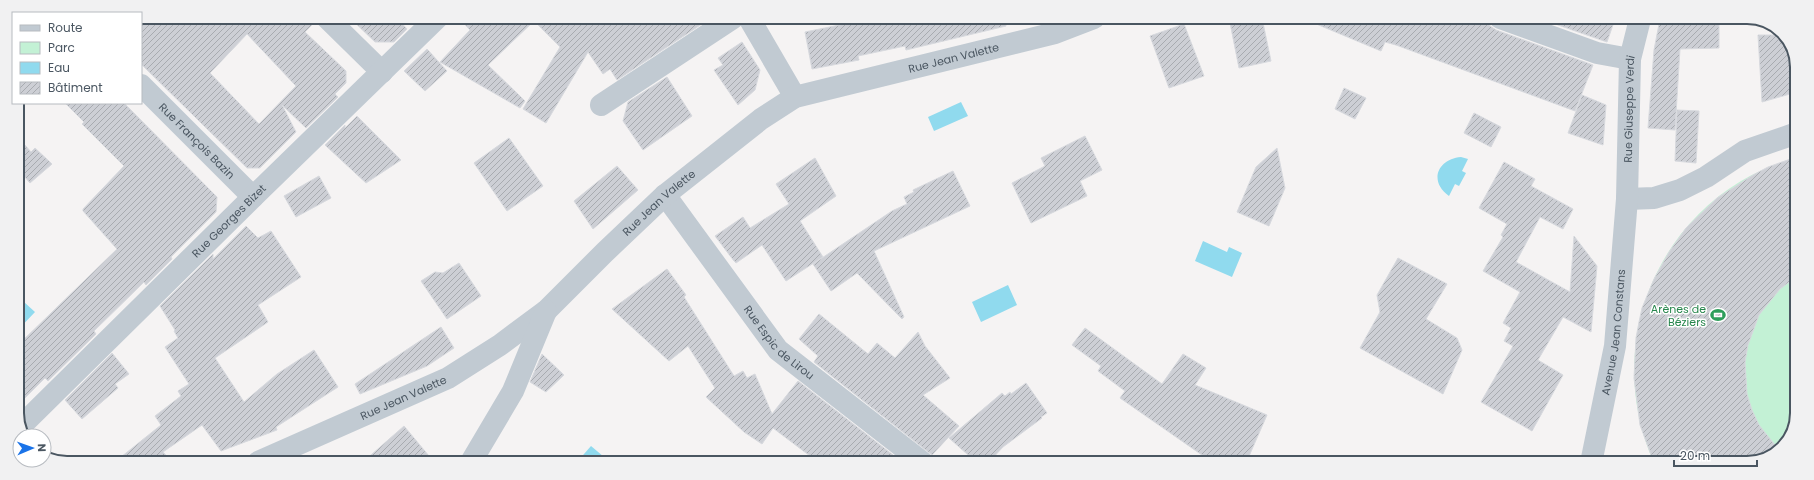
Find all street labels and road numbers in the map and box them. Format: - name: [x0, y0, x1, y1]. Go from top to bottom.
- street label: Rue Jean Valette: [907, 39, 1001, 77]
- street label: Rue Giuseppe Verdi: [1620, 53, 1639, 163]
- street label: Rue François Bazin: [155, 99, 238, 182]
- street label: Rue Jean Valette: [619, 166, 699, 239]
- street label: Rue Georges Bizet: [188, 181, 269, 261]
- street label: Avenue Jean Constans: [1597, 268, 1629, 397]
- street label: Rue Espic de Lirou: [740, 302, 818, 383]
- street label: Rue Jean Valette: [358, 372, 449, 424]

